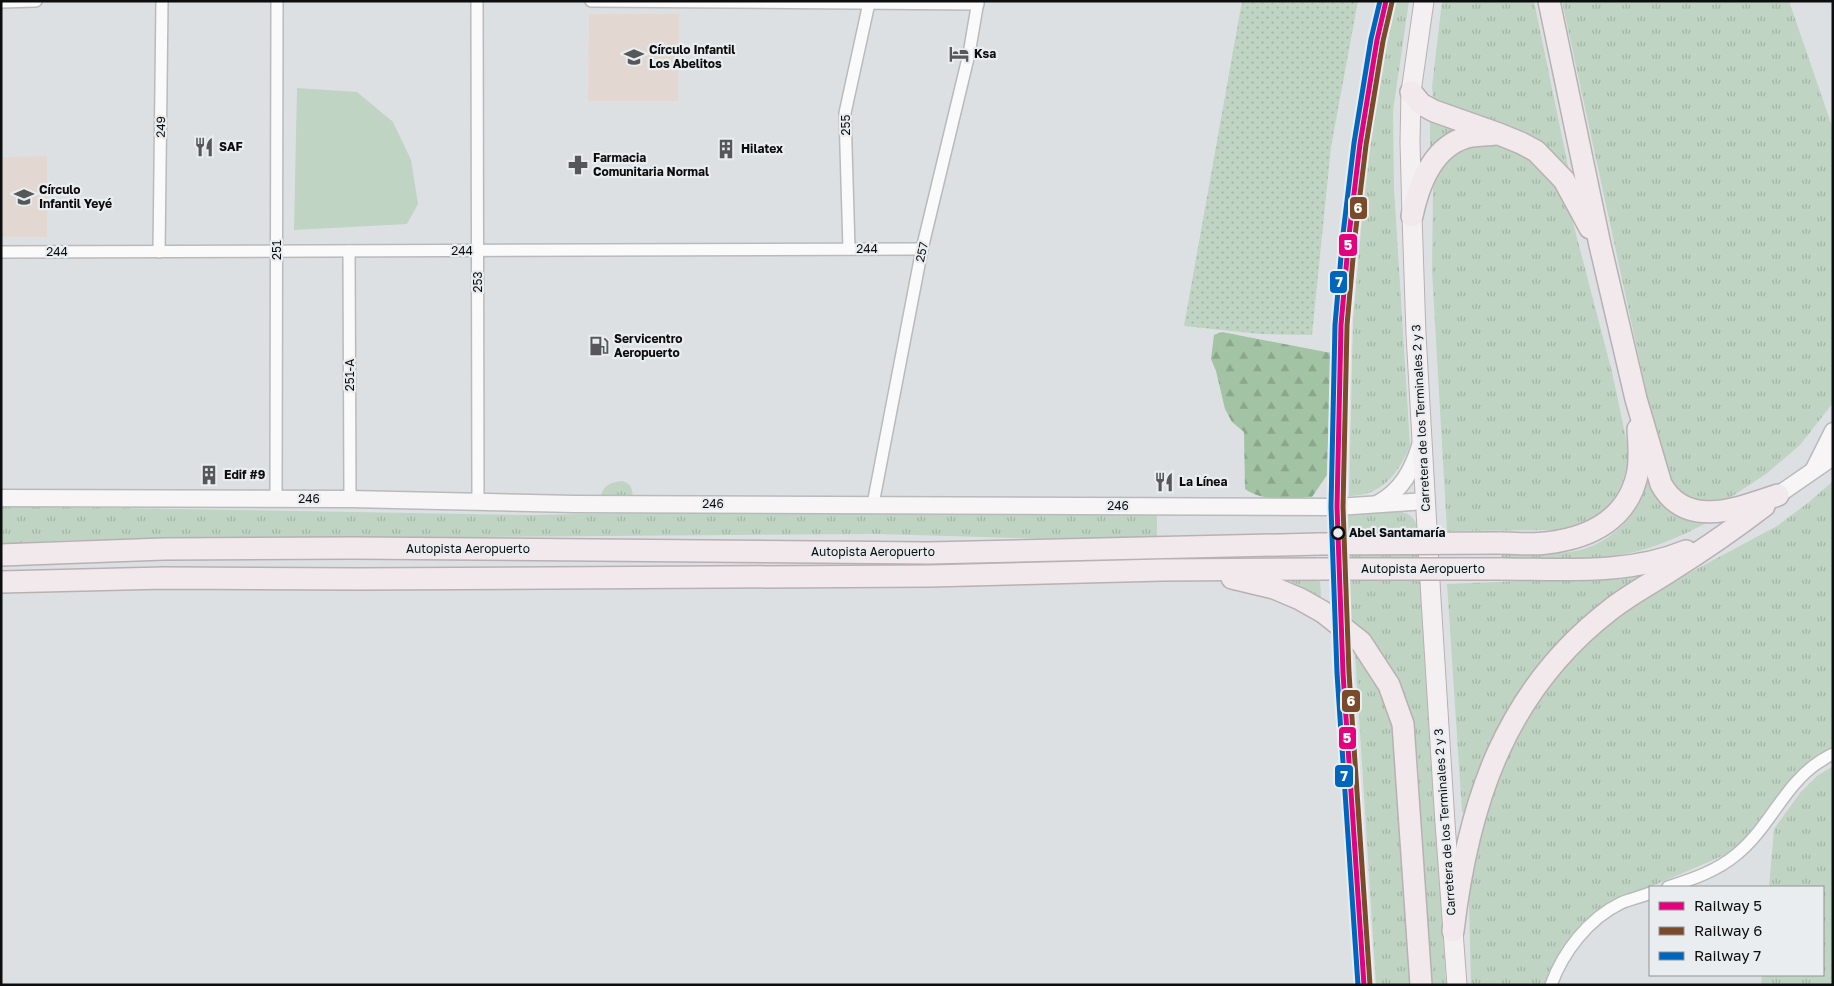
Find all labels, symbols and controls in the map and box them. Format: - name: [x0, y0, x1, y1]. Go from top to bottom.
- place label: Círculo Infantil Los Abelitos: [649, 42, 735, 71]
- hotel icon: Ksa: [948, 43, 970, 65]
- school or university icon: Círculo Infantil Los Abelitos: [623, 46, 645, 68]
- place label: Ksa: [974, 46, 996, 61]
- street label: 255: [838, 115, 853, 135]
- street label: 249: [153, 116, 168, 138]
- restaurant icon: SAF: [193, 136, 215, 158]
- building icon: Hilatex: [715, 138, 737, 160]
- place label: SAF: [219, 139, 243, 154]
- place label: Hilatex: [741, 141, 783, 156]
- place label: Farmacia Comunitaria Normal: [593, 150, 709, 179]
- pharmacy icon: Farmacia Comunitaria Normal: [567, 154, 589, 176]
- place label: Círculo Infantil Yeyé: [39, 182, 112, 211]
- school or university icon: Círculo Infantil Yeyé: [13, 186, 35, 208]
- line badge: 6: [1349, 196, 1368, 220]
- text: 6: [1354, 199, 1363, 216]
- line badge: 5: [1338, 233, 1358, 257]
- text: 5: [1344, 236, 1353, 253]
- street label: 251: [269, 240, 284, 260]
- street label: 257: [912, 240, 931, 263]
- street label: 244: [856, 241, 878, 256]
- street label: 244: [451, 243, 473, 258]
- street label: 244: [46, 244, 68, 259]
- line badge: 7: [1329, 270, 1348, 294]
- street label: 253: [470, 272, 485, 292]
- text: 7: [1335, 273, 1343, 290]
- street label: Carretera de los Terminales 2 y 3: [1408, 324, 1433, 512]
- place label: Servicentro Aeropuerto: [614, 331, 682, 360]
- fuel station icon: Servicentro Aeropuerto: [588, 335, 610, 357]
- street label: 251-A: [342, 359, 357, 391]
- building icon: Edif #9: [198, 464, 220, 486]
- place label: Edif #9: [224, 467, 266, 482]
- restaurant icon: La Línea: [1153, 471, 1175, 493]
- place label: La Línea: [1179, 474, 1227, 489]
- street label: 246: [298, 491, 320, 506]
- street label: 246: [702, 496, 724, 511]
- street label: 246: [1107, 498, 1129, 513]
- place label: Abel Santamaría: [1349, 525, 1445, 540]
- marker: Abel Santamaría: [1331, 526, 1345, 540]
- street label: Autopista Aeropuerto: [406, 541, 530, 556]
- street label: Autopista Aeropuerto: [811, 544, 935, 559]
- street label: Autopista Aeropuerto: [1361, 561, 1485, 576]
- line badge: 6: [1341, 689, 1361, 713]
- text: 6: [1347, 692, 1356, 709]
- line badge: 5: [1338, 726, 1357, 750]
- street label: Carretera de los Terminales 2 y 3: [1430, 728, 1459, 916]
- text: 5: [1343, 729, 1352, 746]
- line badge: 7: [1334, 764, 1354, 788]
- text: 7: [1340, 767, 1348, 784]
- legend: [1649, 886, 1824, 976]
- text: Railway 5: [1694, 896, 1762, 914]
- text: Railway 6: [1694, 921, 1762, 939]
- text: Railway 7: [1694, 946, 1761, 964]

